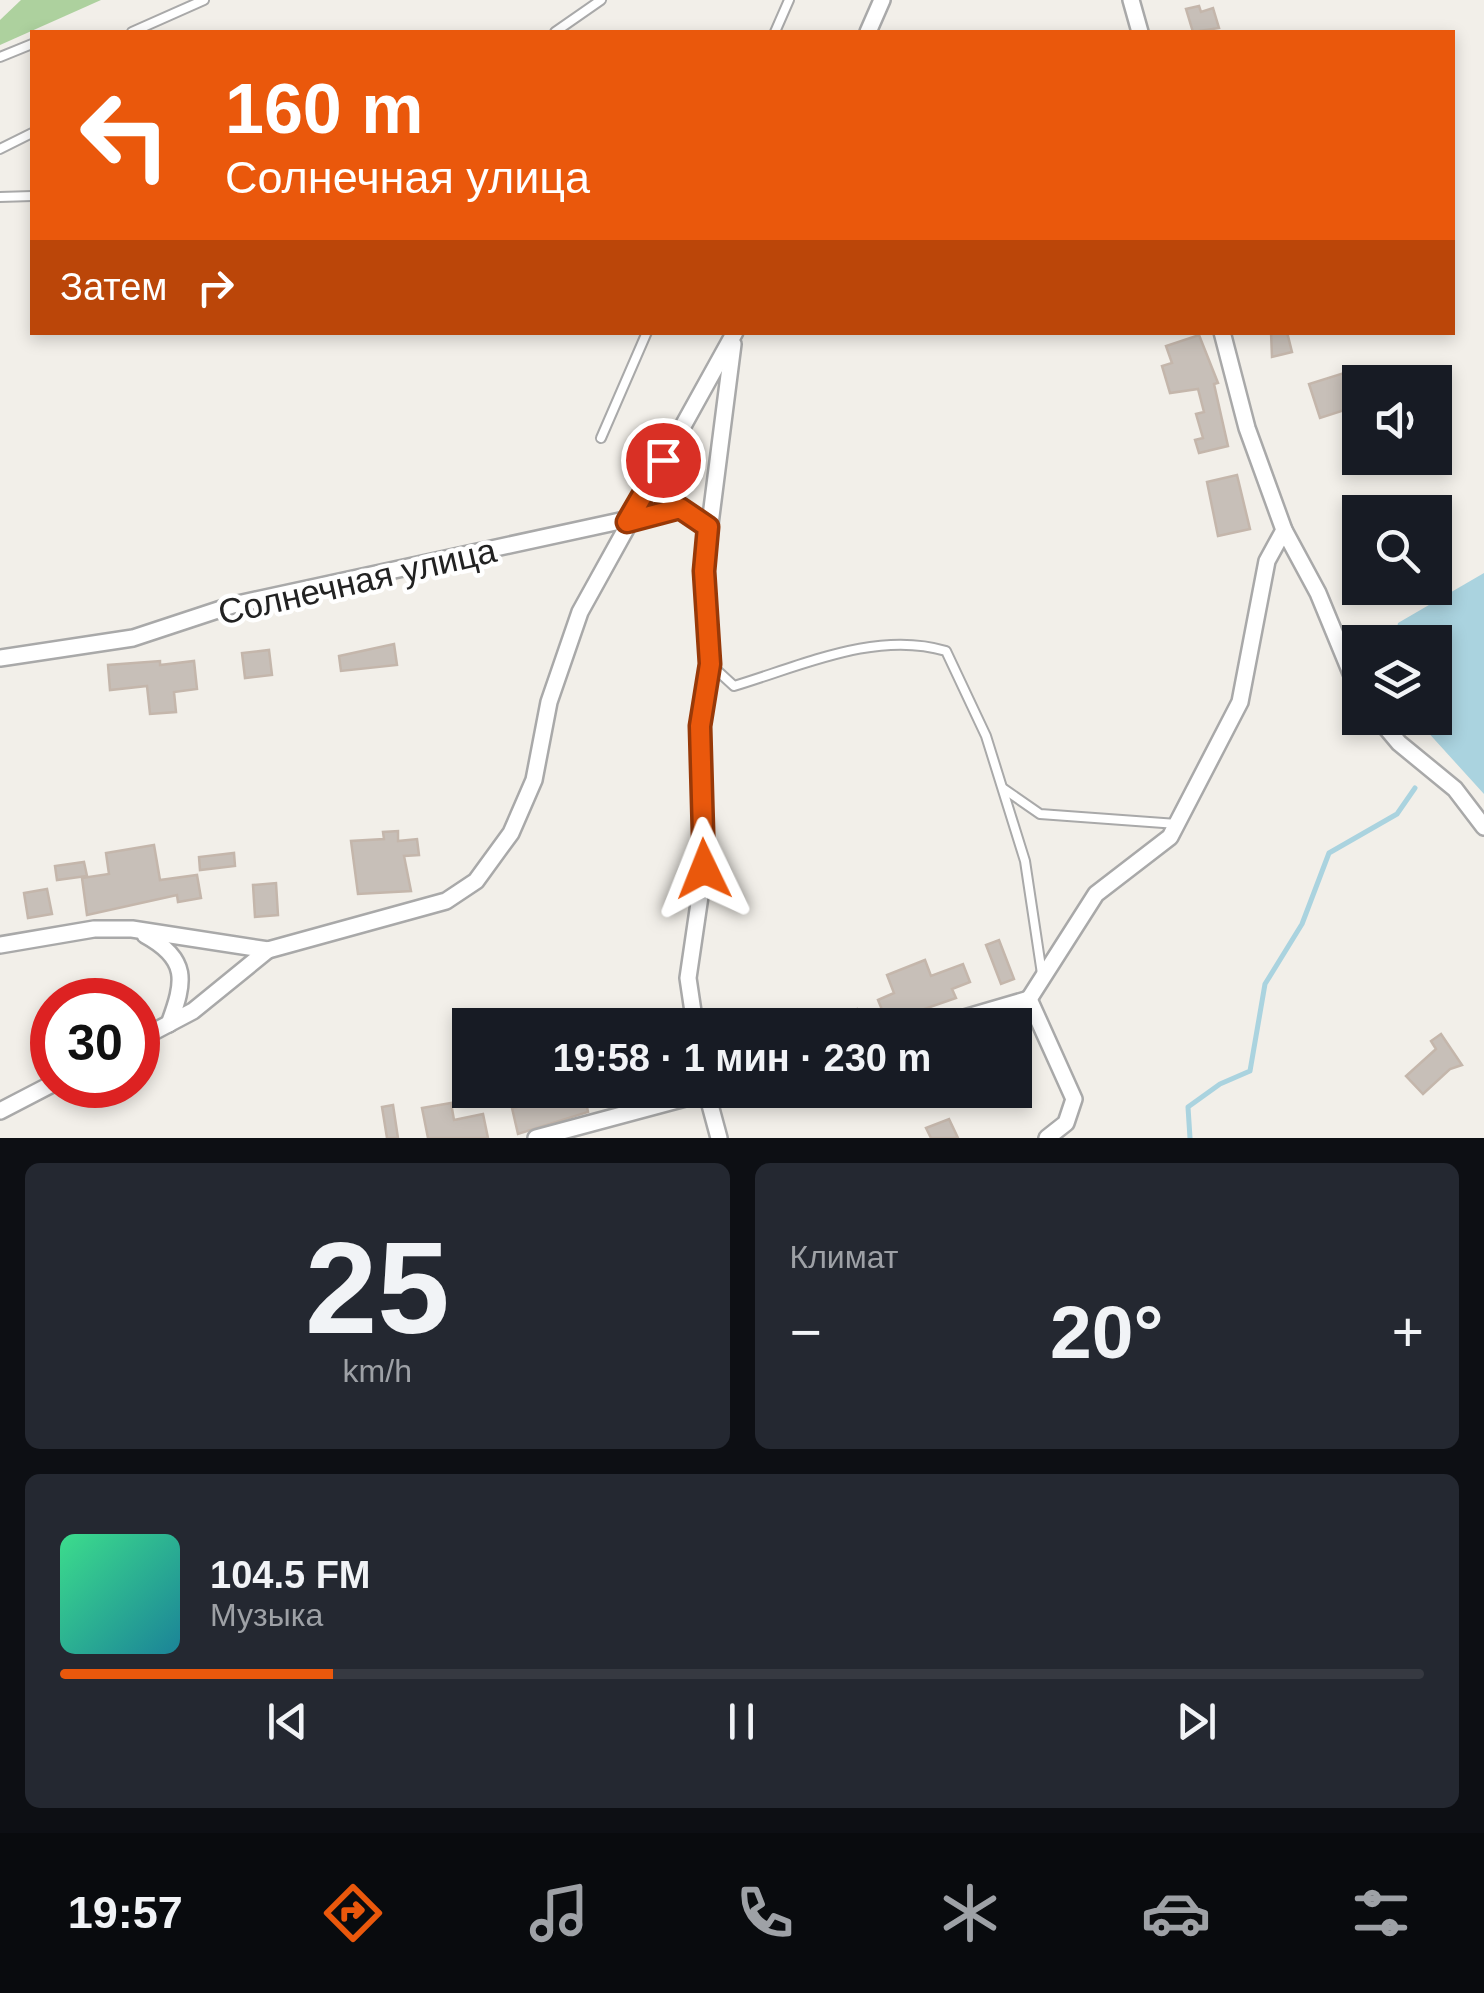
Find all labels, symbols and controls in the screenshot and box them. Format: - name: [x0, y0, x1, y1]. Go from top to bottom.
- icon: left: [60, 70, 190, 200]
- text: 160 m: [225, 70, 423, 148]
- text: Солнечная улица: [225, 152, 590, 203]
- icon: right: [188, 260, 243, 315]
- text: Затем: [60, 266, 168, 308]
- map controls: [1342, 365, 1452, 735]
- button: sound: [1342, 365, 1452, 475]
- pin: [621, 418, 706, 503]
- icon: arrive: [636, 433, 691, 488]
- button: search: [1342, 495, 1452, 605]
- street label: Солнечная улица: [214, 530, 500, 632]
- button: layers: [1342, 625, 1452, 735]
- position arrow: [652, 817, 756, 921]
- speed limit sign: 30: [30, 978, 160, 1108]
- text: 19:58 · 1 мин · 230 m: [553, 1037, 931, 1079]
- text: 25: [305, 1215, 450, 1361]
- text: Климат: [790, 1239, 898, 1275]
- text: 20°: [1050, 1290, 1163, 1374]
- text: −: [790, 1301, 822, 1363]
- text: +: [1392, 1301, 1424, 1363]
- text: km/h: [343, 1353, 412, 1389]
- text: 104.5 FM: [210, 1554, 371, 1596]
- text: Музыка: [210, 1597, 323, 1633]
- icon: previous: [260, 1694, 315, 1749]
- icon: pause: [714, 1694, 769, 1749]
- icon: next: [1169, 1694, 1224, 1749]
- icon: directions: [318, 1878, 388, 1948]
- icon: music: [524, 1878, 594, 1948]
- icon: phone: [730, 1878, 800, 1948]
- icon: climate: [935, 1878, 1005, 1948]
- icon: car: [1141, 1878, 1211, 1948]
- icon: filters: [1346, 1878, 1416, 1948]
- text: 19:57: [68, 1887, 183, 1938]

